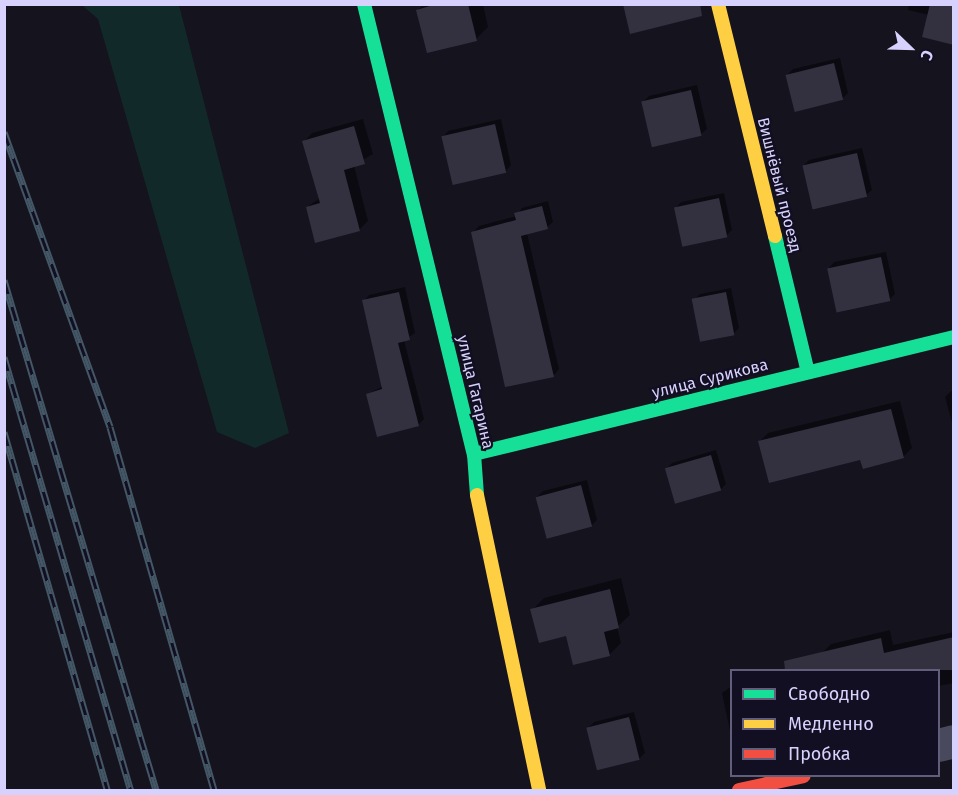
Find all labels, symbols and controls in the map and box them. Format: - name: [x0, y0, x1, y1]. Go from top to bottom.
- north arrow: [880, 18, 940, 78]
- text: С: [916, 47, 938, 63]
- street label: Вишнёвый проезд: [753, 116, 805, 254]
- street label: улица Гагарина: [453, 333, 497, 451]
- street label: улица Сурикова: [650, 355, 770, 403]
- legend: [730, 669, 940, 777]
- text: Свободно: [788, 683, 870, 705]
- text: Медленно: [788, 713, 874, 735]
- text: Пробка: [788, 743, 851, 765]

